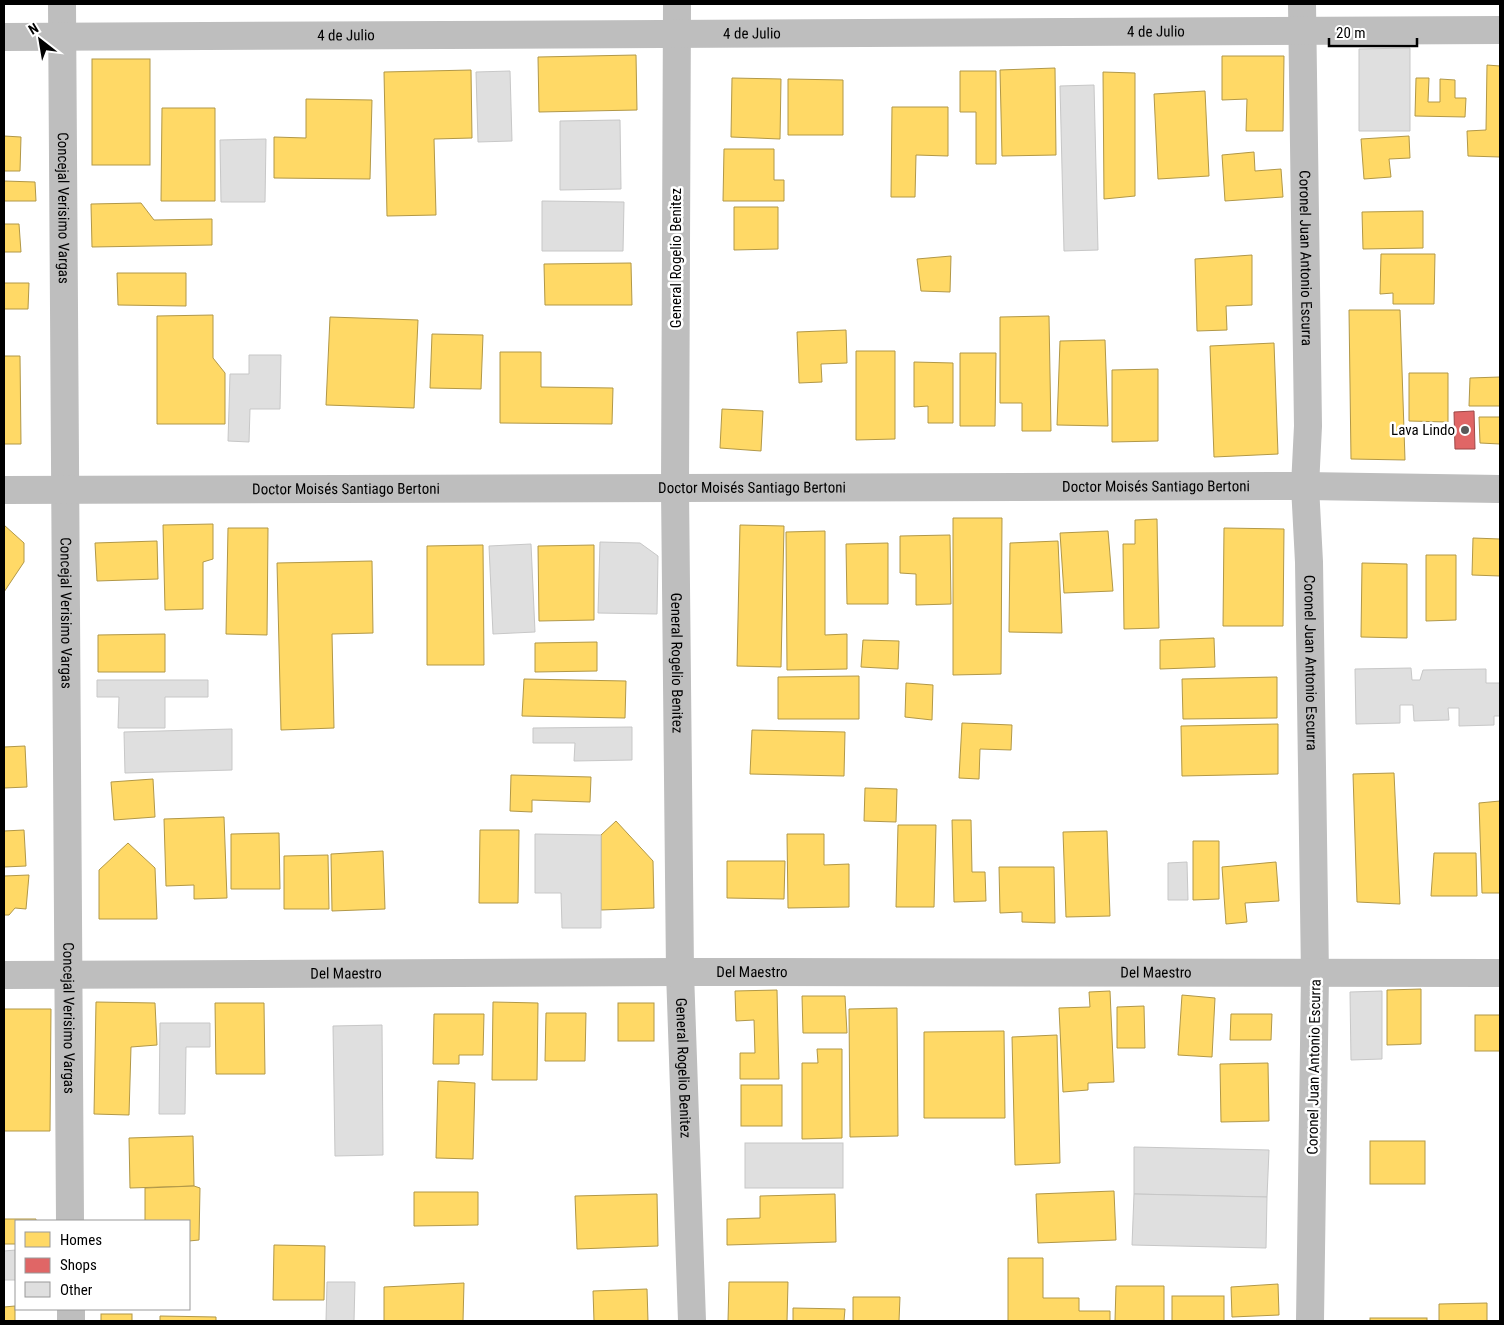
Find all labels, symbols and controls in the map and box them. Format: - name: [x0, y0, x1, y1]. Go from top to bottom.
- north arrow: [15, 15, 65, 65]
- scale bar: [1329, 15, 1416, 47]
- text: N: [26, 20, 41, 38]
- street label: 4 de Julio: [1127, 22, 1185, 41]
- street label: 4 de Julio: [723, 24, 781, 43]
- text: 20 m: [1336, 24, 1366, 42]
- street label: 4 de Julio: [317, 26, 375, 45]
- street label: Concejal Verisimo Vargas: [54, 132, 73, 284]
- street label: Coronel Juan Antonio Escurra: [1295, 170, 1316, 346]
- street label: General Rogelio Benitez: [667, 188, 685, 328]
- place label: Lava Lindo: [1391, 421, 1455, 439]
- marker: Lava Lindo: [1459, 424, 1471, 436]
- street label: Doctor Moisés Santiago Bertoni: [1062, 477, 1250, 496]
- street label: Doctor Moisés Santiago Bertoni: [658, 478, 846, 497]
- street label: Doctor Moisés Santiago Bertoni: [252, 480, 440, 498]
- street label: Concejal Verisimo Vargas: [57, 537, 76, 689]
- street label: Coronel Juan Antonio Escurra: [1300, 575, 1321, 751]
- street label: General Rogelio Benitez: [667, 593, 687, 733]
- street label: Concejal Verisimo Vargas: [59, 942, 78, 1094]
- street label: Del Maestro: [716, 963, 788, 981]
- street label: Del Maestro: [310, 964, 382, 983]
- street label: Del Maestro: [1120, 964, 1192, 982]
- street label: Coronel Juan Antonio Escurra: [1303, 979, 1325, 1155]
- street label: General Rogelio Benitez: [672, 997, 695, 1138]
- legend: [15, 1220, 190, 1310]
- text: Homes: [60, 1231, 102, 1249]
- text: Shops: [60, 1256, 97, 1274]
- text: Other: [60, 1281, 93, 1299]

